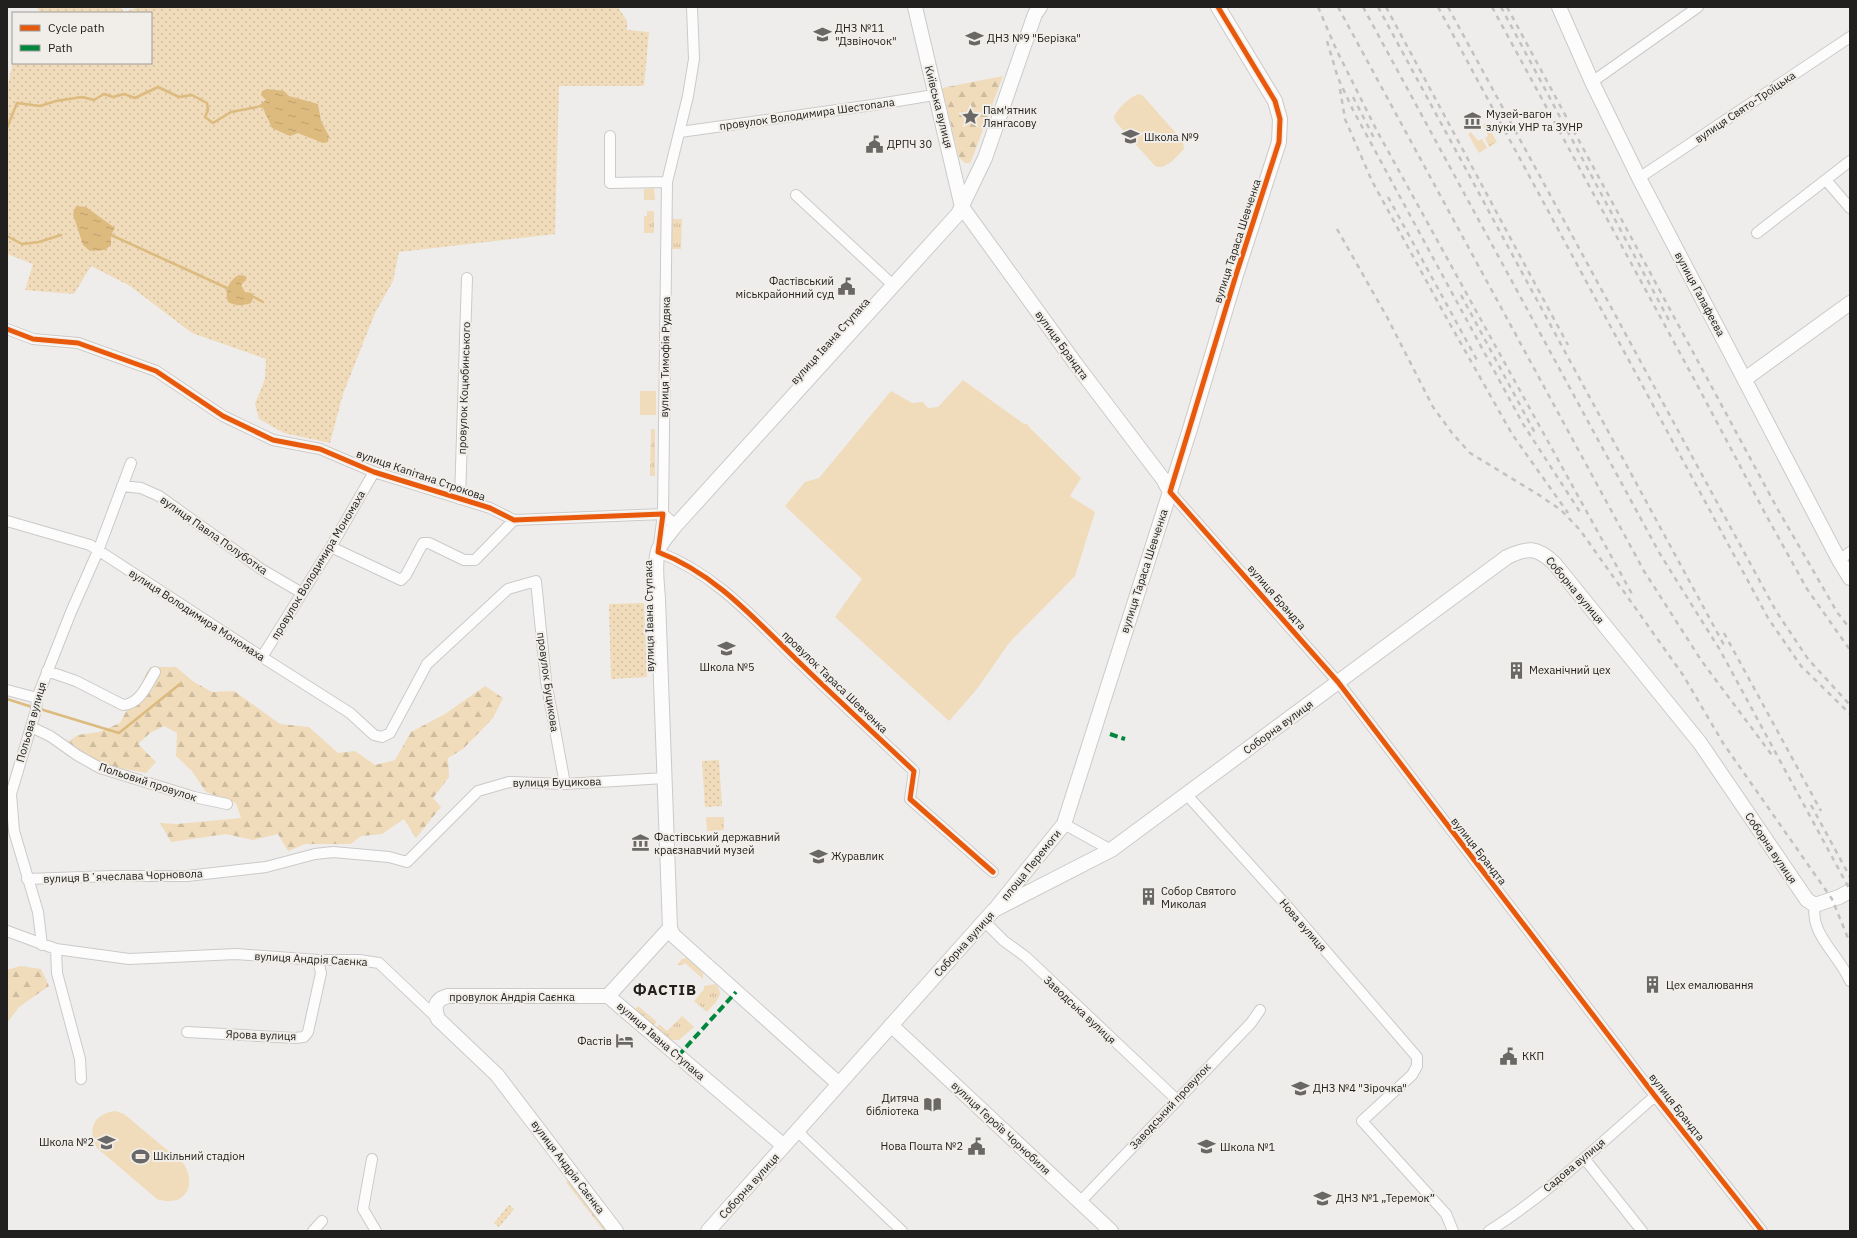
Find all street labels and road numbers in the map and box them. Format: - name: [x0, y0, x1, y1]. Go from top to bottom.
- street label: Київська вулиця: [922, 64, 956, 150]
- street label: вулиця Свято-Троїцька: [1692, 68, 1798, 146]
- street label: провулок Володимира Шестопала: [719, 95, 896, 133]
- street label: вулиця Тараса Шевченка: [1210, 177, 1264, 305]
- street label: вулиця Галафеєва: [1672, 249, 1728, 339]
- street label: вулиця Івана Ступака: [787, 295, 873, 387]
- street label: вулиця Тимофія Рудяка: [657, 296, 673, 418]
- street label: вулиця Брандта: [1032, 308, 1092, 382]
- street label: провулок Коцюбинського: [455, 321, 473, 455]
- street label: вулиця Капітана Строкова: [355, 446, 488, 504]
- street label: провулок Володимира Мономаха: [268, 488, 368, 642]
- street label: вулиця Павла Полуботка: [158, 493, 271, 578]
- street label: вулиця Тараса Шевченка: [1117, 507, 1171, 635]
- street label: Соборна вулиця: [1543, 554, 1607, 626]
- street label: вулиця Івана Ступака: [641, 560, 657, 672]
- street label: вулиця Брандта: [1245, 561, 1309, 633]
- street label: вулиця Володимира Мономаха: [126, 566, 268, 664]
- street label: провулок Тараса Шевченка: [779, 628, 891, 736]
- street label: провулок Буцикова: [534, 631, 562, 733]
- street label: Польова вулиця: [13, 680, 49, 764]
- street label: Соборна вулиця: [1240, 697, 1316, 757]
- street label: Польовий провулок: [97, 760, 199, 804]
- street label: вулиця Буцикова: [513, 774, 602, 790]
- street label: Соборна вулиця: [1742, 810, 1800, 886]
- street label: вулиця Брандта: [1448, 814, 1510, 888]
- street label: площа Перемоги: [998, 827, 1064, 903]
- street label: вулиця Вʼячеслава Чорновола: [43, 866, 203, 886]
- street label: Нова вулиця: [1276, 896, 1330, 954]
- street label: Соборна вулиця: [931, 908, 997, 980]
- street label: вулиця Андрія Саєнка: [254, 949, 368, 969]
- street label: Заводська вулиця: [1041, 973, 1119, 1047]
- street label: провулок Андрія Саєнка: [449, 990, 575, 1004]
- street label: вулиця Івана Ступака: [614, 999, 708, 1083]
- street label: Ярова вулиця: [225, 1027, 297, 1043]
- street label: Заводський провулок: [1126, 1060, 1214, 1152]
- street label: вулиця Брандта: [1646, 1070, 1708, 1144]
- street label: вулиця Героїв Чорнобиля: [948, 1078, 1054, 1178]
- street label: вулиця Андрія Саєнка: [528, 1117, 608, 1217]
- street label: Садова вулиця: [1540, 1135, 1608, 1195]
- street label: Соборна вулиця: [716, 1150, 782, 1222]

